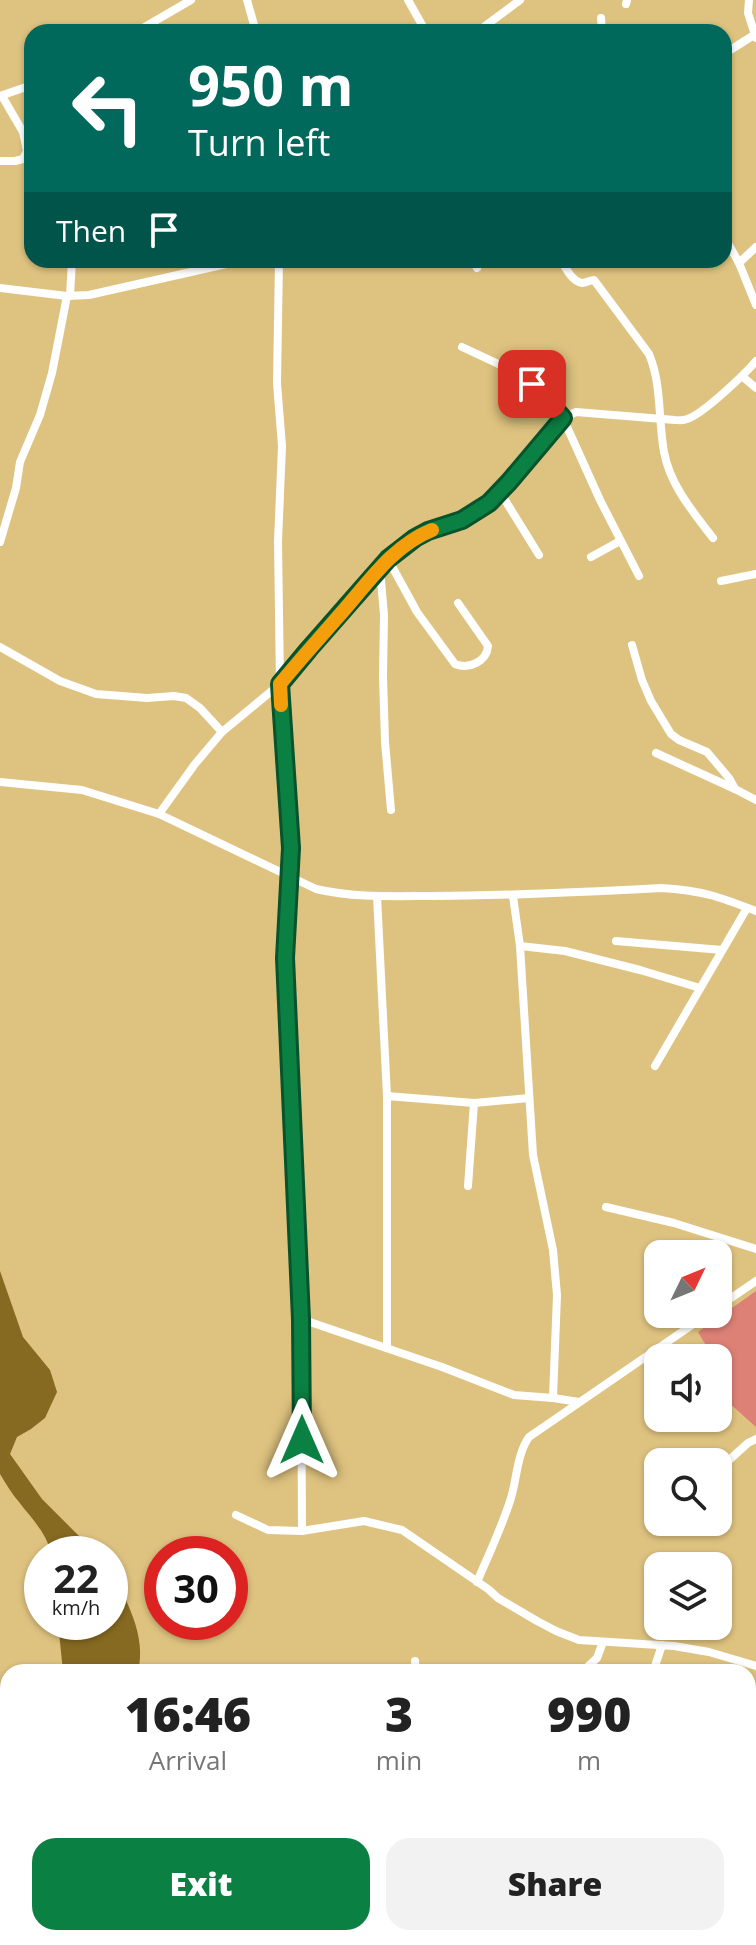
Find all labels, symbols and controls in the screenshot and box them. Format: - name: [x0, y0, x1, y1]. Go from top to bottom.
- text: 950 m: [188, 46, 354, 122]
- icon: left: [56, 56, 160, 160]
- text: Turn left: [188, 118, 330, 167]
- icon: arrive: [142, 208, 186, 252]
- text: Then: [56, 210, 126, 251]
- pin: [498, 350, 566, 418]
- icon: arrive: [510, 362, 554, 406]
- north arrow: [644, 1240, 732, 1328]
- map controls: [644, 1240, 732, 1640]
- button: sound: [644, 1344, 732, 1432]
- position arrow: [260, 1398, 344, 1482]
- button: search: [644, 1448, 732, 1536]
- speed limit sign: 30: [144, 1536, 248, 1640]
- text: 22: [53, 1550, 99, 1605]
- button: layers: [644, 1552, 732, 1640]
- text: km/h: [52, 1594, 100, 1621]
- text: 16:46: [125, 1681, 251, 1746]
- text: 3: [385, 1681, 413, 1746]
- text: 990: [547, 1681, 631, 1746]
- text: Arrival: [149, 1742, 227, 1778]
- text: min: [376, 1742, 422, 1778]
- text: m: [577, 1742, 601, 1778]
- button: Exit: [32, 1838, 370, 1930]
- button: Share: [386, 1838, 724, 1930]

